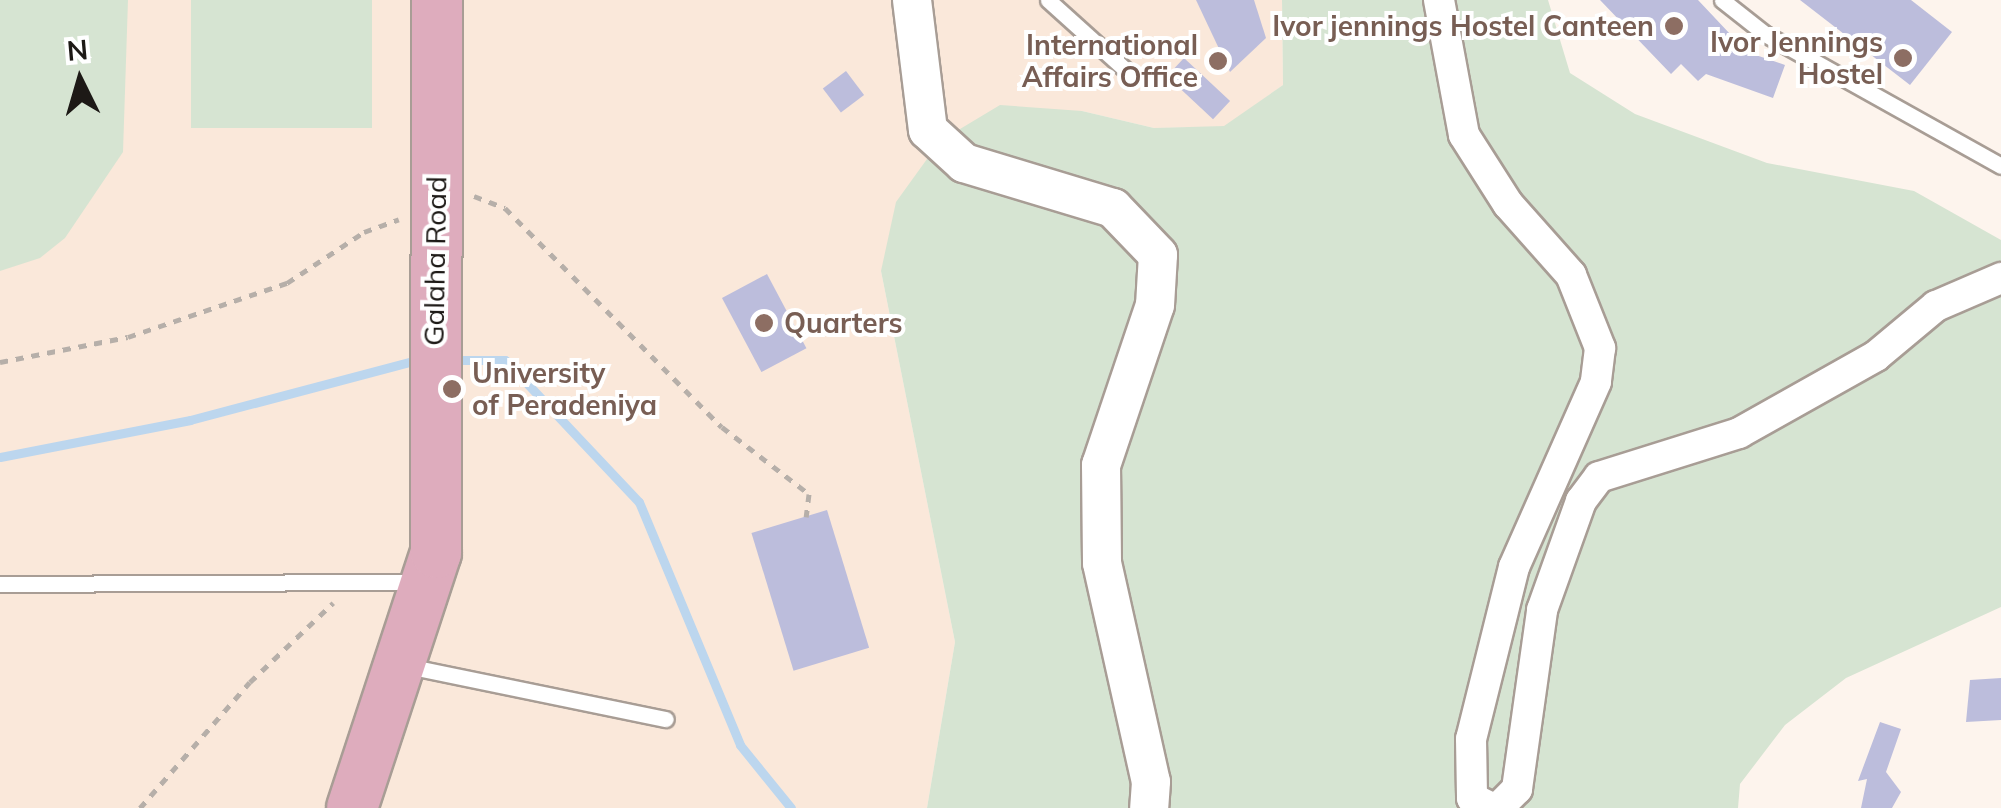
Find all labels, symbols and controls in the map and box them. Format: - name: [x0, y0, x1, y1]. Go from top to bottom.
- place label: Ivor jennings Hostel Canteen: [1272, 9, 1654, 43]
- marker: Ivor jennings Hostel Canteen: [1663, 15, 1685, 37]
- place label: Ivor Jennings Hostel: [1710, 25, 1883, 91]
- place label: International Affairs Office: [1022, 28, 1198, 94]
- north arrow: [30, 30, 130, 130]
- text: N: [65, 31, 89, 68]
- marker: Ivor Jennings Hostel: [1892, 47, 1914, 69]
- marker: International Affairs Office: [1207, 50, 1229, 72]
- street label: Galaha Road: [417, 176, 453, 346]
- place label: Quarters: [784, 306, 903, 340]
- marker: Quarters: [753, 312, 775, 334]
- place label: University of Peradeniya: [472, 356, 657, 422]
- marker: University of Peradeniya: [441, 378, 463, 400]

